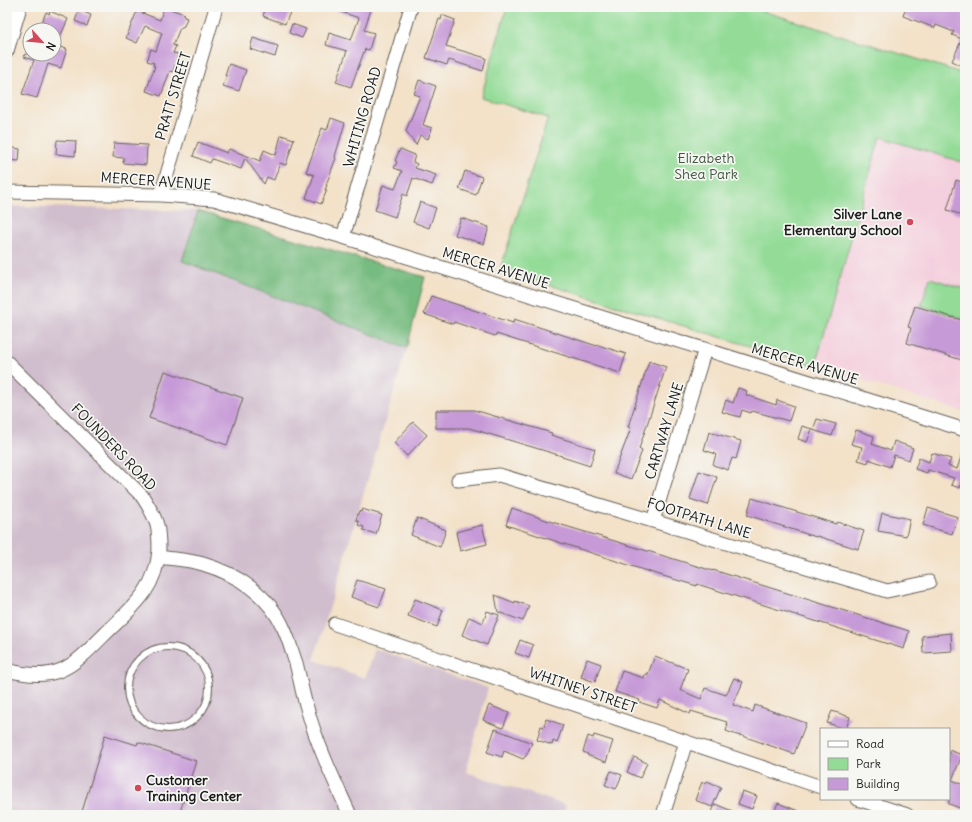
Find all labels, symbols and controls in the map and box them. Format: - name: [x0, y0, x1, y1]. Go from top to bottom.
- north arrow: [22, 22, 62, 62]
- text: N: [43, 40, 59, 53]
- street label: PRATT STREET: [151, 50, 195, 142]
- street label: WHITING ROAD: [339, 64, 385, 169]
- park label: Elizabeth Shea Park: [674, 149, 738, 183]
- street label: MERCER AVENUE: [100, 168, 212, 194]
- place label: Silver Lane Elementary School: [784, 205, 902, 239]
- marker: Silver Lane Elementary School: [905, 217, 915, 227]
- street label: MERCER AVENUE: [440, 243, 552, 293]
- street label: MERCER AVENUE: [749, 339, 861, 389]
- street label: CARTWAY LANE: [641, 380, 687, 482]
- street label: FOUNDERS ROAD: [68, 399, 160, 495]
- street label: FOOTPATH LANE: [645, 494, 753, 542]
- street label: WHITNEY STREET: [527, 663, 639, 717]
- legend: [820, 728, 950, 800]
- text: Road: [856, 736, 884, 751]
- text: Park: [856, 756, 881, 771]
- place label: Customer Training Center: [146, 771, 242, 805]
- text: Building: [856, 776, 900, 791]
- marker: Customer Training Center: [133, 783, 143, 793]

